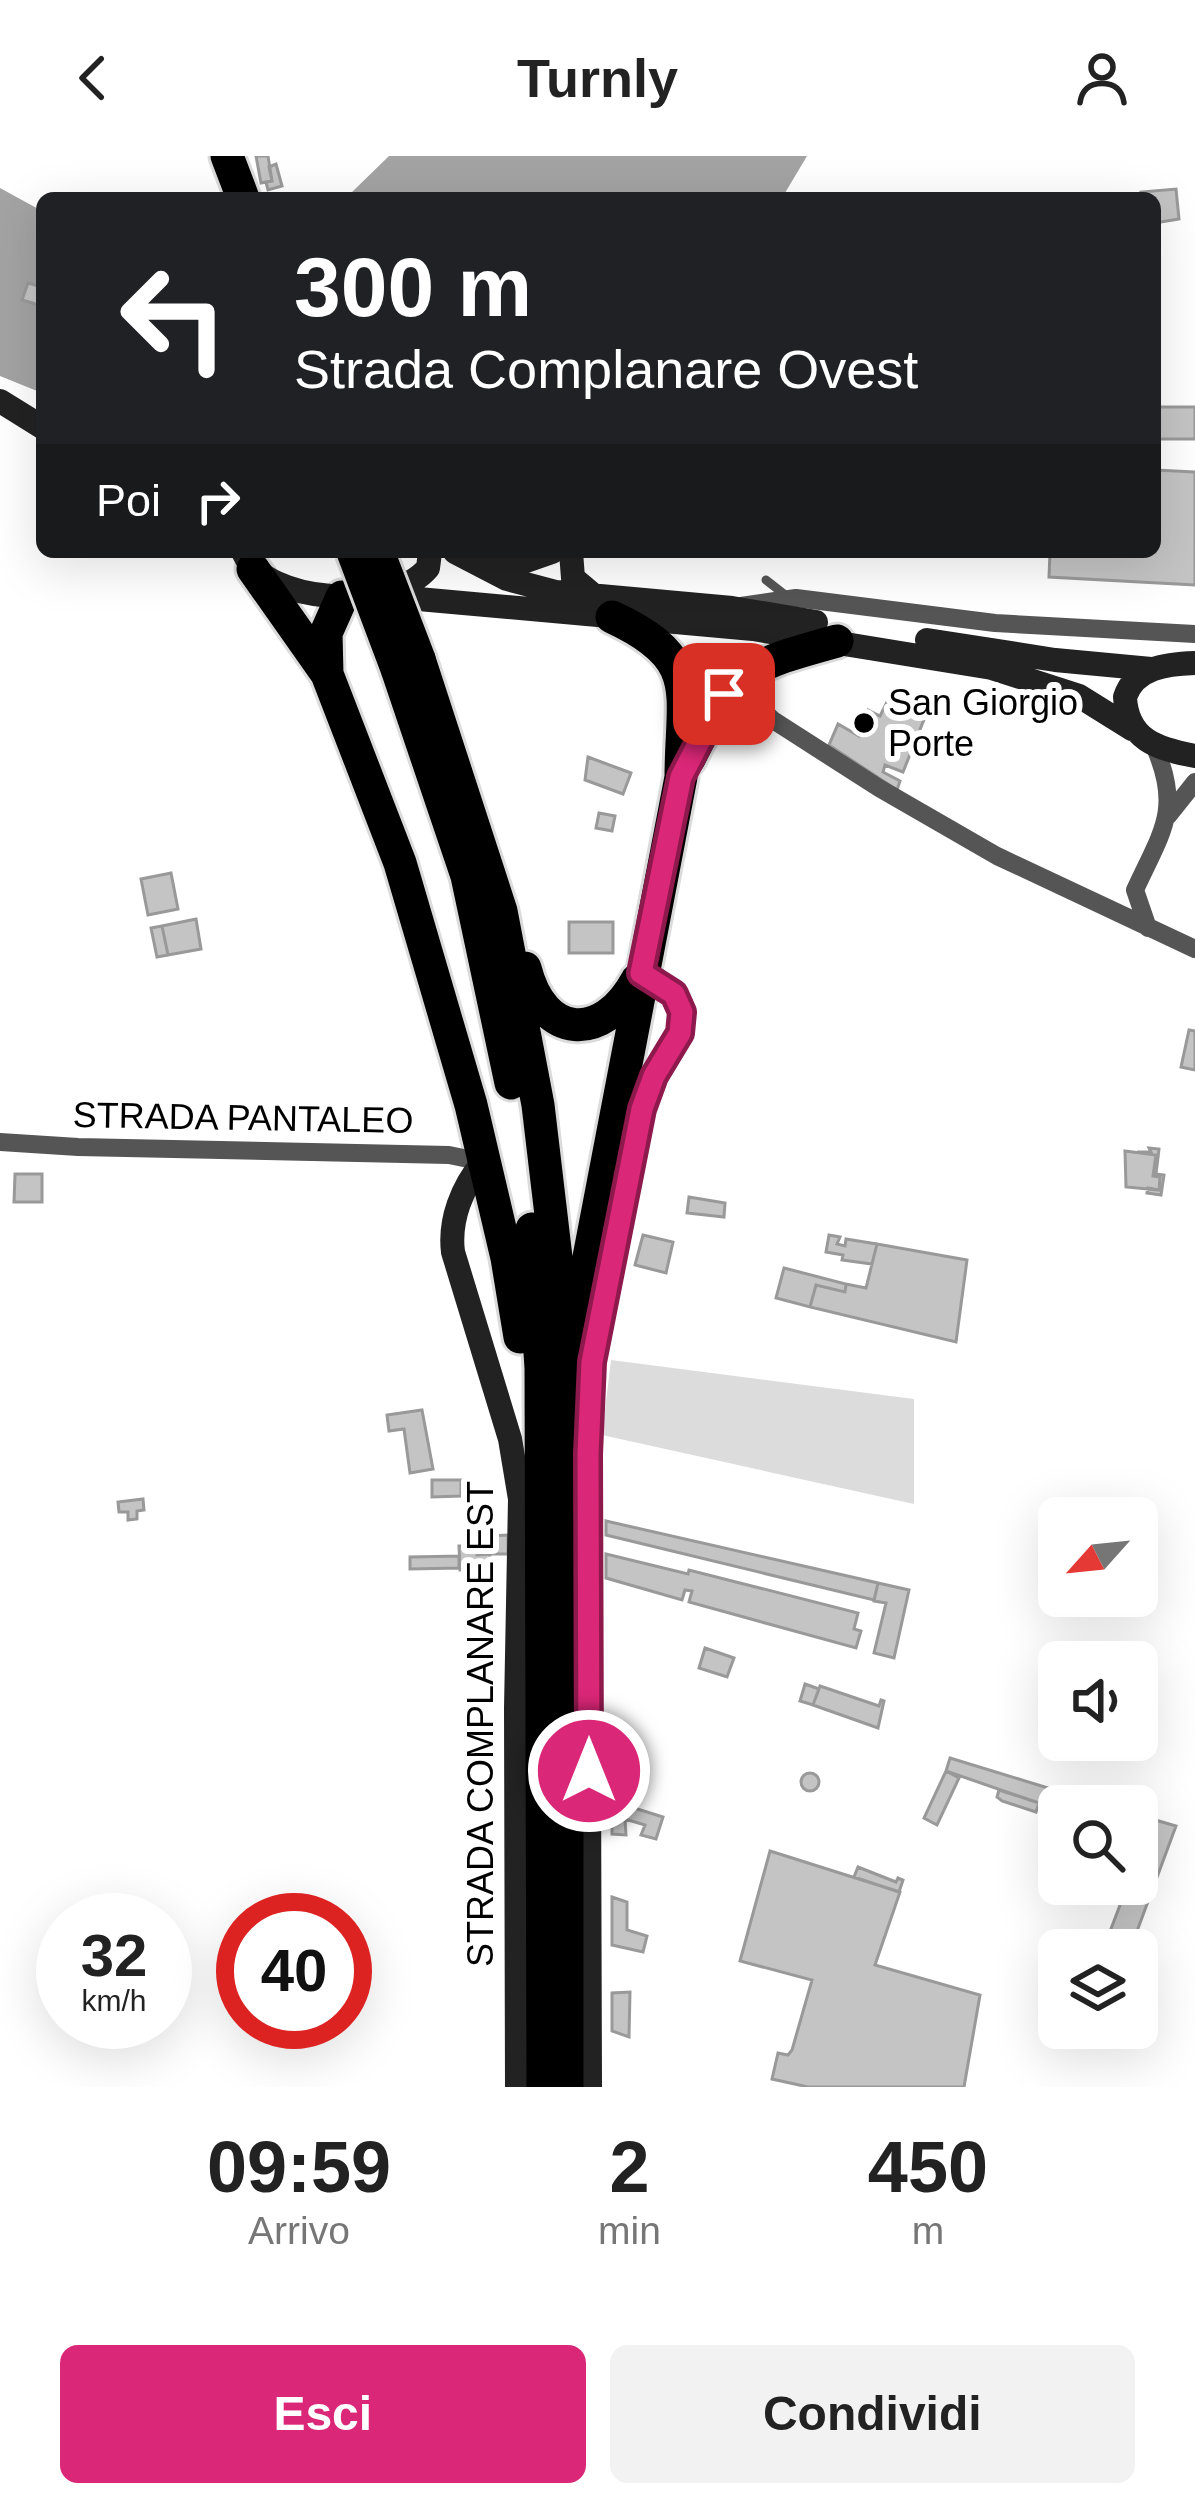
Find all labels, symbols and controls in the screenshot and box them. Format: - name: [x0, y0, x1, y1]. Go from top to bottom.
- icon: back: [60, 45, 126, 111]
- icon: person: [1069, 45, 1135, 111]
- text: Turnly: [517, 48, 678, 108]
- icon: left: [96, 240, 252, 396]
- text: 300 m: [294, 240, 532, 334]
- text: Strada Complanare Ovest: [294, 339, 918, 399]
- icon: right: [185, 468, 251, 534]
- text: Poi: [96, 475, 161, 526]
- pin: [673, 643, 775, 745]
- icon: arrive: [691, 661, 757, 727]
- place label: San Giorgio Porte: [888, 682, 1078, 764]
- marker: San Giorgio Porte: [851, 710, 877, 736]
- street label: STRADA PANTALEO: [72, 1094, 414, 1141]
- street label: STRADA COMPLANARE EST: [460, 1481, 501, 1967]
- north arrow: [1038, 1497, 1158, 1617]
- map controls: [1038, 1497, 1158, 2049]
- button: sound: [1038, 1641, 1158, 1761]
- position arrow: [526, 1708, 652, 1834]
- button: search: [1038, 1785, 1158, 1905]
- speed limit sign: 40: [216, 1893, 372, 2049]
- text: 32: [81, 1922, 147, 1989]
- button: layers: [1038, 1929, 1158, 2049]
- text: km/h: [81, 1984, 147, 2017]
- text: 09:59: [207, 2127, 391, 2207]
- text: 2: [609, 2127, 650, 2207]
- text: 450: [868, 2127, 988, 2207]
- text: Arrivo: [248, 2209, 350, 2252]
- text: min: [598, 2209, 661, 2252]
- text: m: [912, 2209, 944, 2252]
- button: Esci: [60, 2345, 586, 2483]
- button: Condividi: [610, 2345, 1135, 2483]

